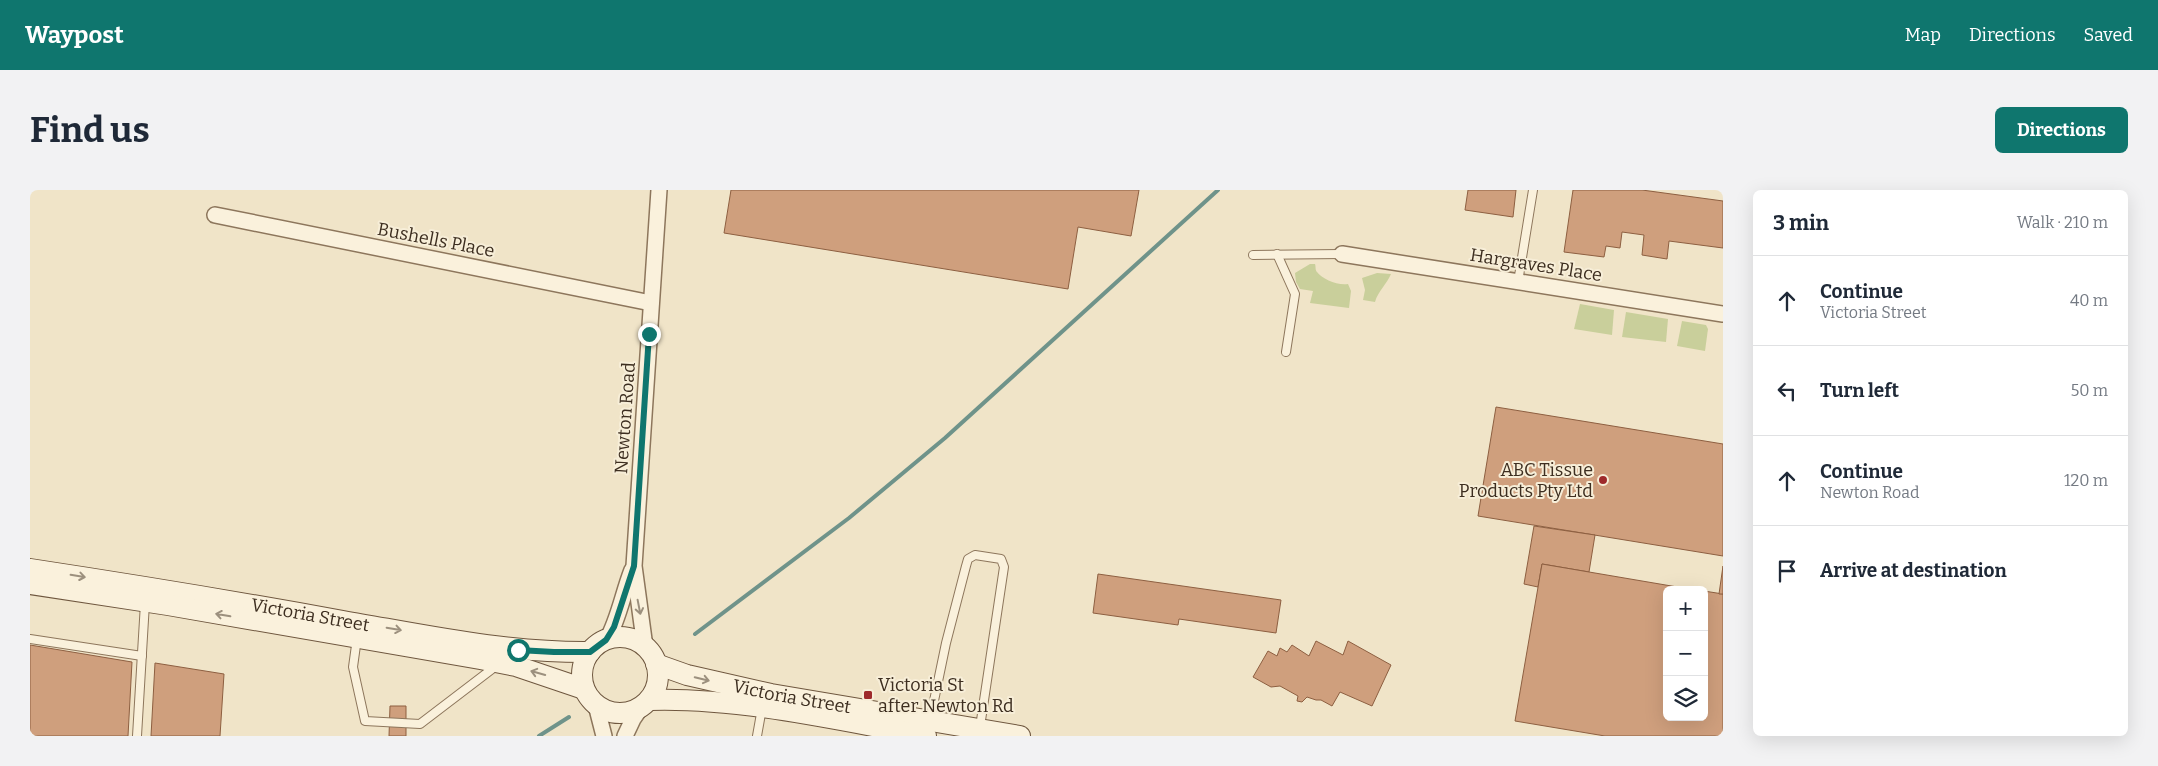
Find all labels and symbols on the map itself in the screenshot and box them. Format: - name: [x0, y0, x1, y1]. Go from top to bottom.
- street label: Bushells Place: [376, 218, 496, 262]
- street label: Hargraves Place: [1468, 244, 1604, 286]
- route end: [638, 323, 661, 346]
- street label: Newton Road: [610, 361, 640, 475]
- place label: ABC Tissue Products Pty Ltd: [1459, 459, 1593, 502]
- marker: ABC Tissue Products Pty Ltd: [1597, 474, 1609, 486]
- one-way arrow: [70, 571, 86, 581]
- street label: Victoria Street: [249, 594, 372, 637]
- one-way arrow: [634, 598, 644, 614]
- one-way arrow: [215, 610, 231, 620]
- one-way arrow: [385, 625, 401, 635]
- route start: [507, 639, 530, 662]
- one-way arrow: [530, 667, 546, 677]
- one-way arrow: [694, 674, 710, 684]
- place label: Victoria St after Newton Rd: [878, 674, 1014, 717]
- street label: Victoria Street: [731, 675, 853, 718]
- marker: Victoria St after Newton Rd: [862, 689, 874, 701]

